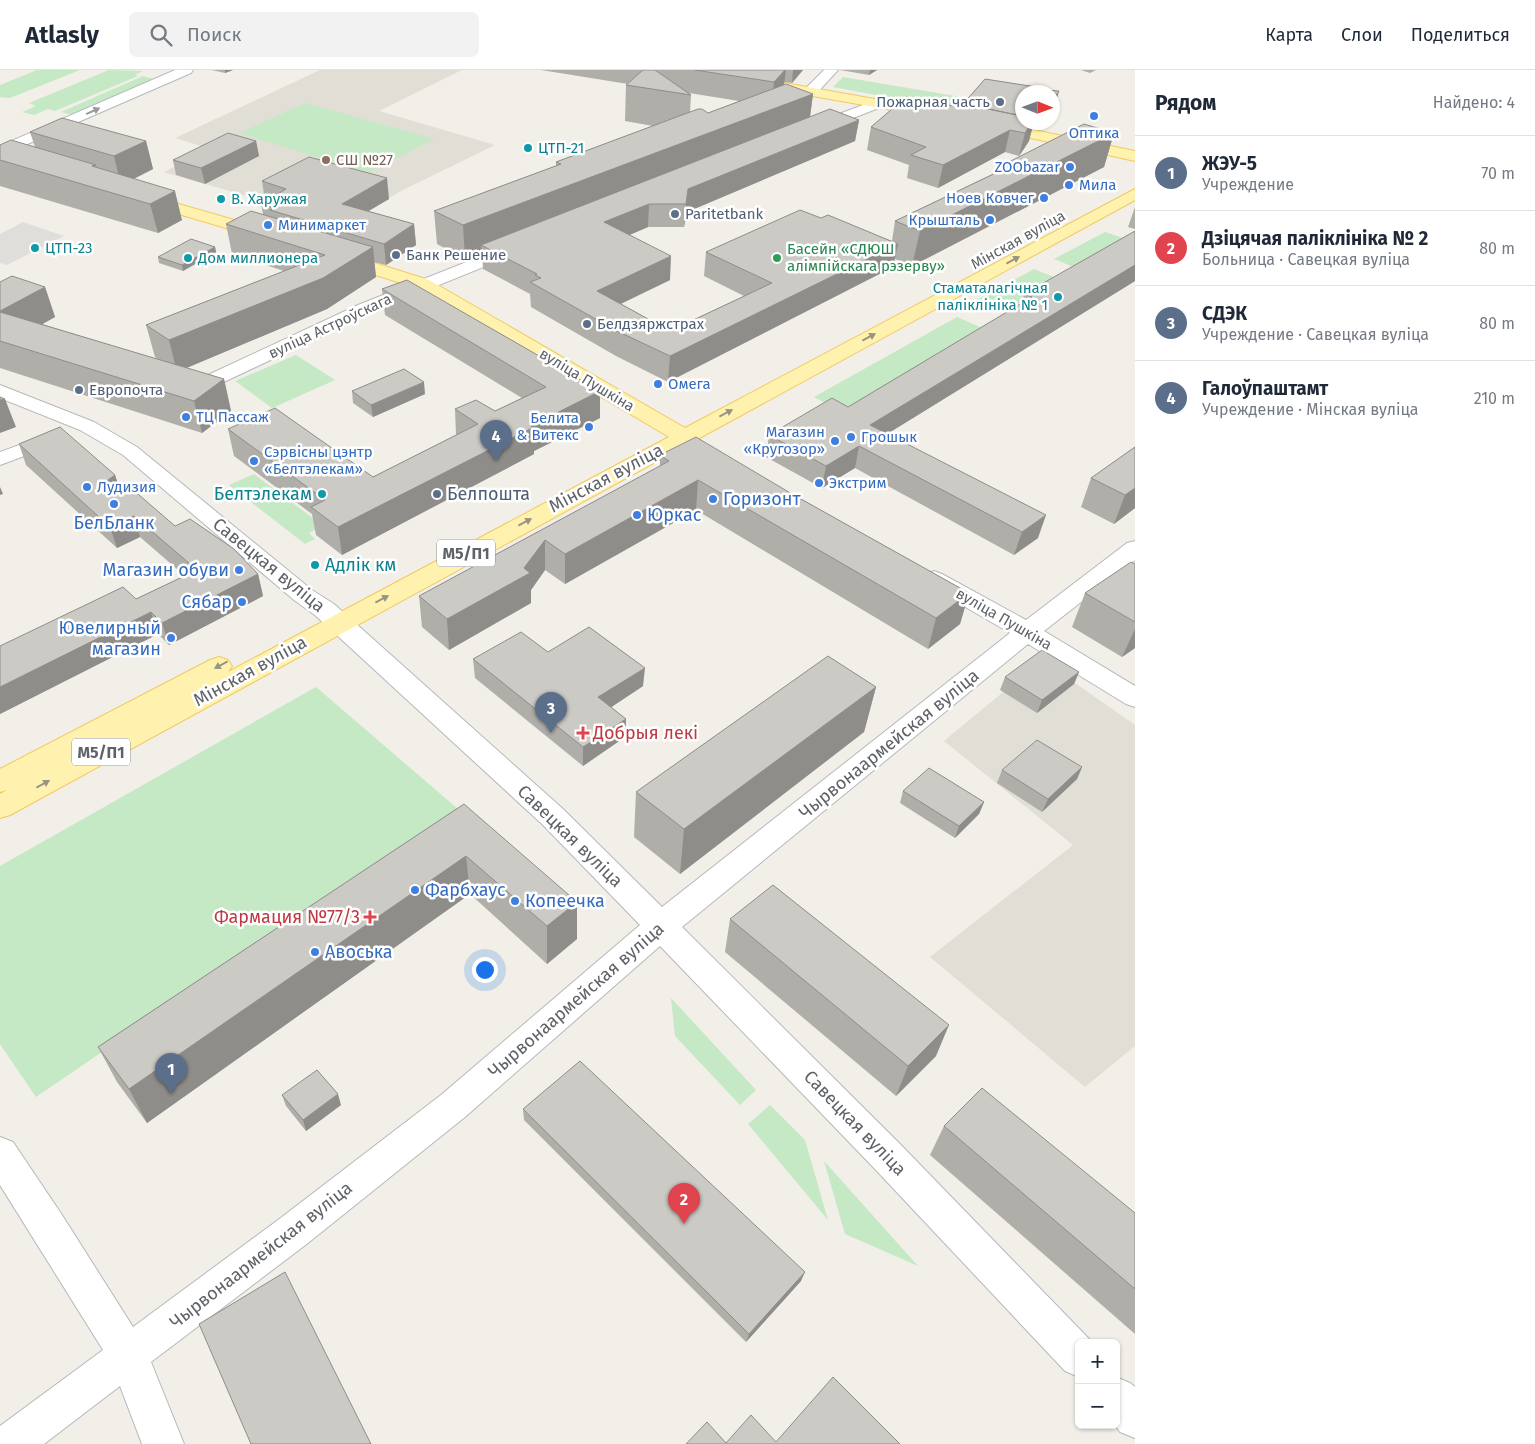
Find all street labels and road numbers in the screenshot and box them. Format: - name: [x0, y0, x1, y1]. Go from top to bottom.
- street label: Мінская вуліца: [968, 207, 1068, 273]
- street label: вуліца Астроўскага: [266, 290, 394, 362]
- street label: вуліца Пушкіна: [536, 345, 638, 415]
- street label: Мінская вуліца: [545, 439, 667, 517]
- street label: Савецкая вуліца: [208, 513, 330, 617]
- road number: М5/П1: [437, 539, 495, 566]
- street label: вуліца Пушкіна: [953, 584, 1055, 654]
- street label: Мінская вуліца: [189, 631, 311, 711]
- street label: Чырвонаармейская вуліца: [794, 664, 984, 824]
- road number: М5/П1: [72, 739, 130, 766]
- street label: Савецкая вуліца: [513, 780, 627, 892]
- street label: Чырвонаармейская вуліца: [484, 918, 668, 1082]
- street label: Савецкая вуліца: [799, 1066, 911, 1180]
- street label: Чырвонаармейская вуліца: [165, 1177, 357, 1333]

